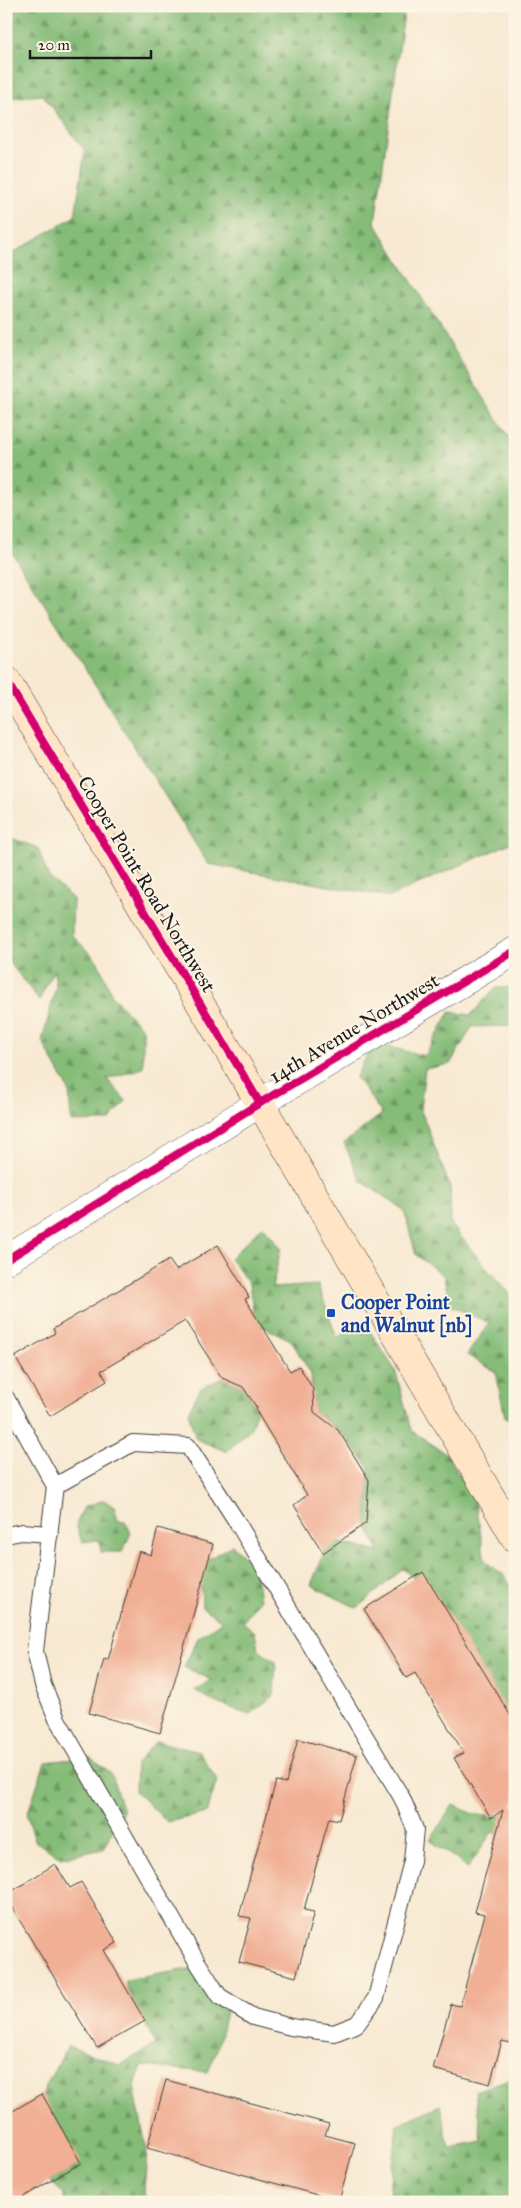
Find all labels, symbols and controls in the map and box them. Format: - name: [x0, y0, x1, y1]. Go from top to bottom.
- scale bar: [30, 28, 151, 60]
- text: 20 m: [38, 36, 70, 54]
- street label: Cooper Point Road Northwest: [73, 772, 221, 996]
- street label: 14th Avenue Northwest: [265, 968, 443, 1088]
- place label: Cooper Point and Walnut [nb]: [341, 1290, 472, 1338]
- marker: Cooper Point and Walnut [nb]: [325, 1307, 337, 1319]

